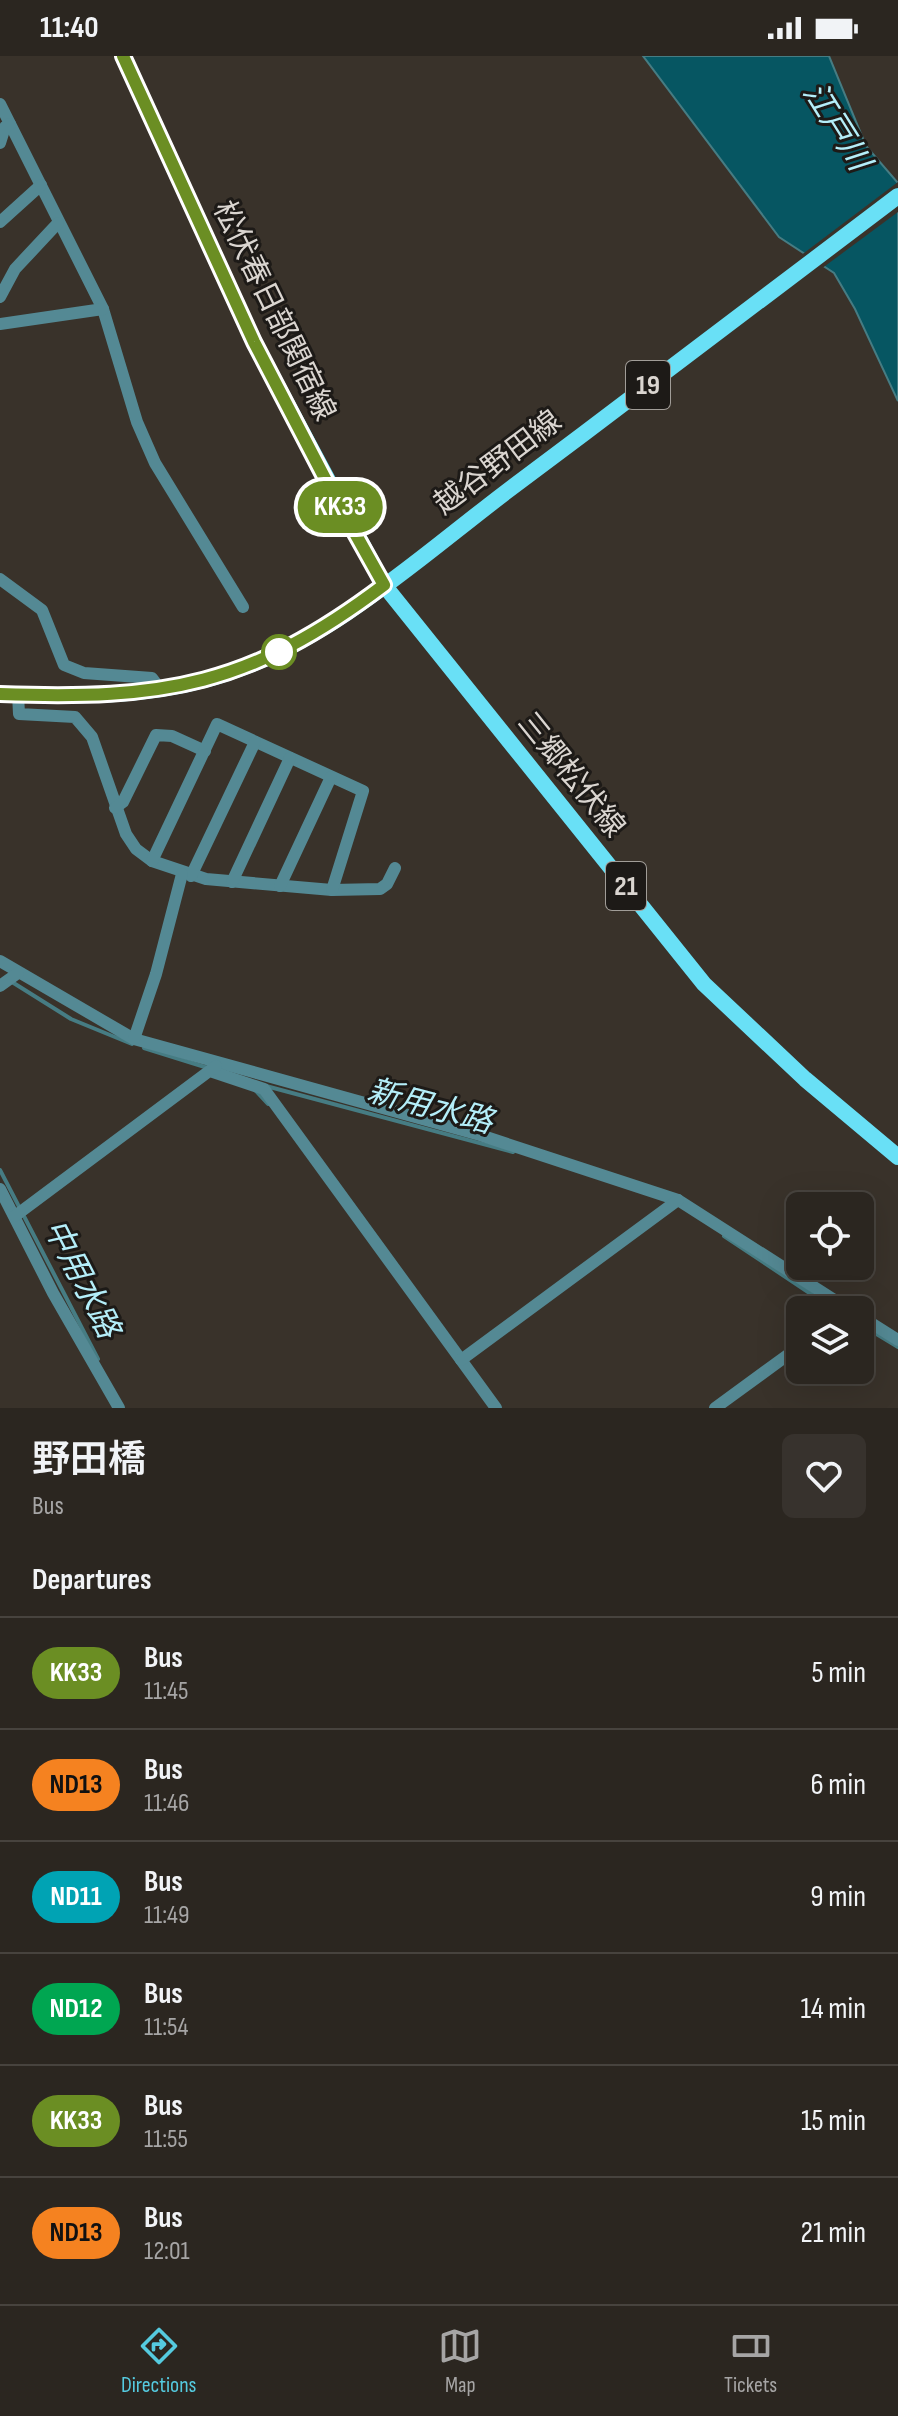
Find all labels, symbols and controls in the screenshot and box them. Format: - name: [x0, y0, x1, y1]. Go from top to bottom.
- text: 11:40: [40, 10, 98, 46]
- water label: 江戸川: [794, 76, 880, 181]
- street label: 松伏春日部関宿線: [205, 195, 343, 427]
- road number: 19: [626, 361, 670, 409]
- street label: 越谷野田線: [427, 403, 569, 523]
- line badge: KK33: [284, 481, 396, 533]
- text: KK33: [314, 490, 366, 523]
- unlabelled marker: [262, 635, 296, 669]
- street label: 三郷松伏線: [510, 705, 632, 845]
- road number: 21: [606, 862, 646, 910]
- water label: 新用水路: [363, 1072, 500, 1143]
- map controls: [786, 1192, 874, 1384]
- button: locate: [786, 1192, 874, 1280]
- water label: 中用水路: [35, 1213, 129, 1348]
- button: layers: [786, 1296, 874, 1384]
- button: heart: [782, 1434, 866, 1518]
- text: 野田橋: [32, 1438, 146, 1483]
- text: Bus: [32, 1491, 64, 1522]
- text: Departures: [32, 1562, 152, 1598]
- text: Bus: [144, 1640, 183, 1676]
- text: 5 min: [812, 1655, 866, 1691]
- text: KK33: [50, 1656, 102, 1689]
- text: 11:45: [144, 1676, 189, 1707]
- text: Bus: [144, 1752, 183, 1788]
- text: 6 min: [810, 1767, 866, 1803]
- text: ND13: [50, 1768, 102, 1801]
- text: 11:46: [144, 1788, 189, 1819]
- text: Bus: [144, 1864, 183, 1900]
- text: 9 min: [810, 1879, 866, 1915]
- text: ND11: [50, 1880, 102, 1913]
- text: 11:49: [144, 1900, 190, 1931]
- text: Bus: [144, 1976, 183, 2012]
- text: 14 min: [801, 1991, 866, 2027]
- text: ND12: [49, 1992, 103, 2025]
- text: 11:54: [144, 2012, 189, 2043]
- text: Bus: [144, 2088, 183, 2124]
- text: 15 min: [801, 2103, 866, 2139]
- text: KK33: [50, 2104, 102, 2137]
- text: 11:55: [144, 2124, 188, 2155]
- text: Bus: [144, 2200, 183, 2236]
- text: 21 min: [801, 2215, 866, 2251]
- text: ND13: [50, 2216, 102, 2249]
- text: 12:01: [144, 2236, 190, 2267]
- tab: Directions: [121, 2324, 197, 2399]
- tab: Map: [438, 2324, 482, 2399]
- tab: Tickets: [724, 2324, 777, 2399]

